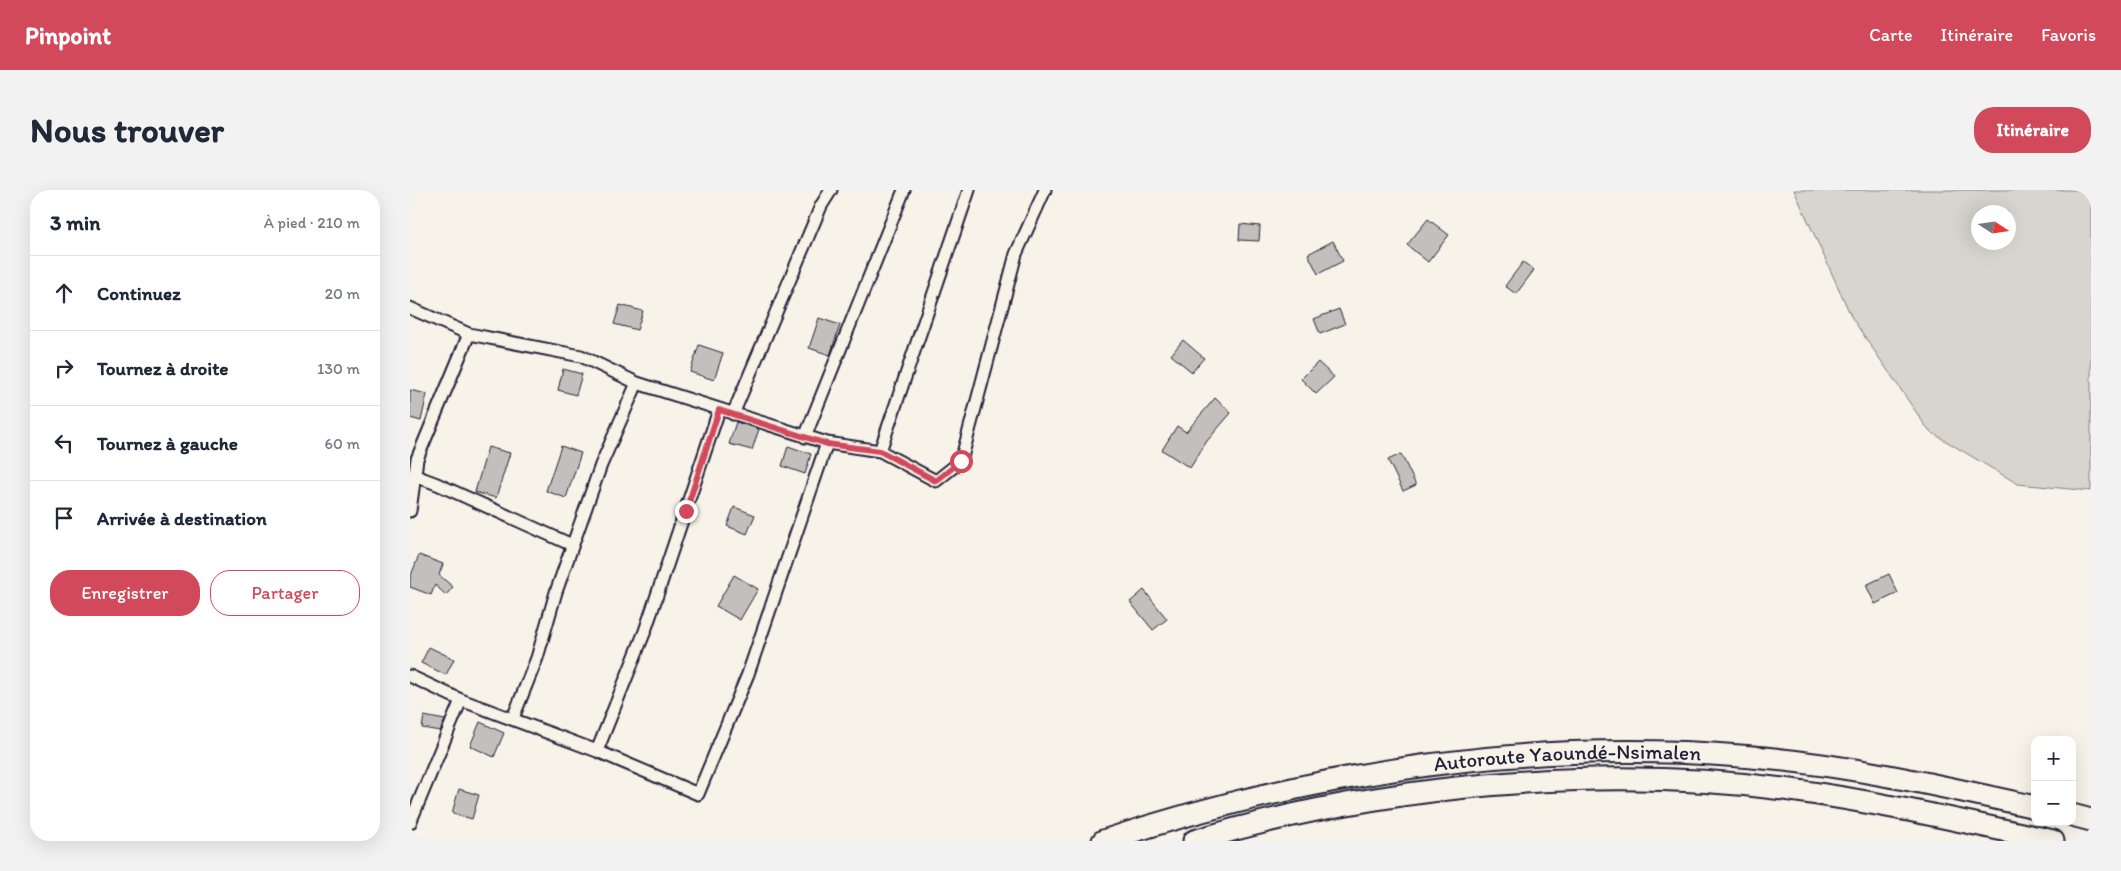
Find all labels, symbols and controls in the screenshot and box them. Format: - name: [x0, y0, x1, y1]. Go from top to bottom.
- text: Pinpoint: [25, 21, 111, 50]
- text: Carte: [1869, 24, 1913, 46]
- text: Itinéraire: [1941, 24, 2013, 46]
- text: Favoris: [2041, 24, 2096, 46]
- button: Itinéraire: [1974, 107, 2091, 153]
- text: Nous trouver: [30, 109, 224, 151]
- north arrow: [1971, 205, 2016, 250]
- text: 3 min: [50, 210, 100, 235]
- text: À pied · 210 m: [264, 213, 360, 232]
- icon: ahead: [50, 279, 78, 307]
- text: Continuez: [97, 282, 181, 305]
- text: 20 m: [325, 284, 360, 303]
- icon: right: [50, 354, 78, 382]
- text: Tournez à droite: [97, 357, 229, 380]
- text: 130 m: [317, 359, 360, 378]
- icon: left: [50, 429, 78, 457]
- text: Tournez à gauche: [97, 432, 238, 455]
- text: 60 m: [325, 434, 360, 453]
- route start: [950, 450, 973, 473]
- route end: [675, 500, 698, 523]
- icon: arrive: [50, 504, 78, 532]
- text: Arrivée à destination: [97, 507, 267, 530]
- button: Enregistrer: [50, 570, 200, 616]
- button: Partager: [210, 570, 360, 616]
- map controls: [2031, 736, 2076, 826]
- button: +: [2031, 736, 2076, 781]
- street label: Autoroute Yaoundé-Nsimalen: [1432, 739, 1702, 776]
- button: −: [2031, 781, 2076, 826]

